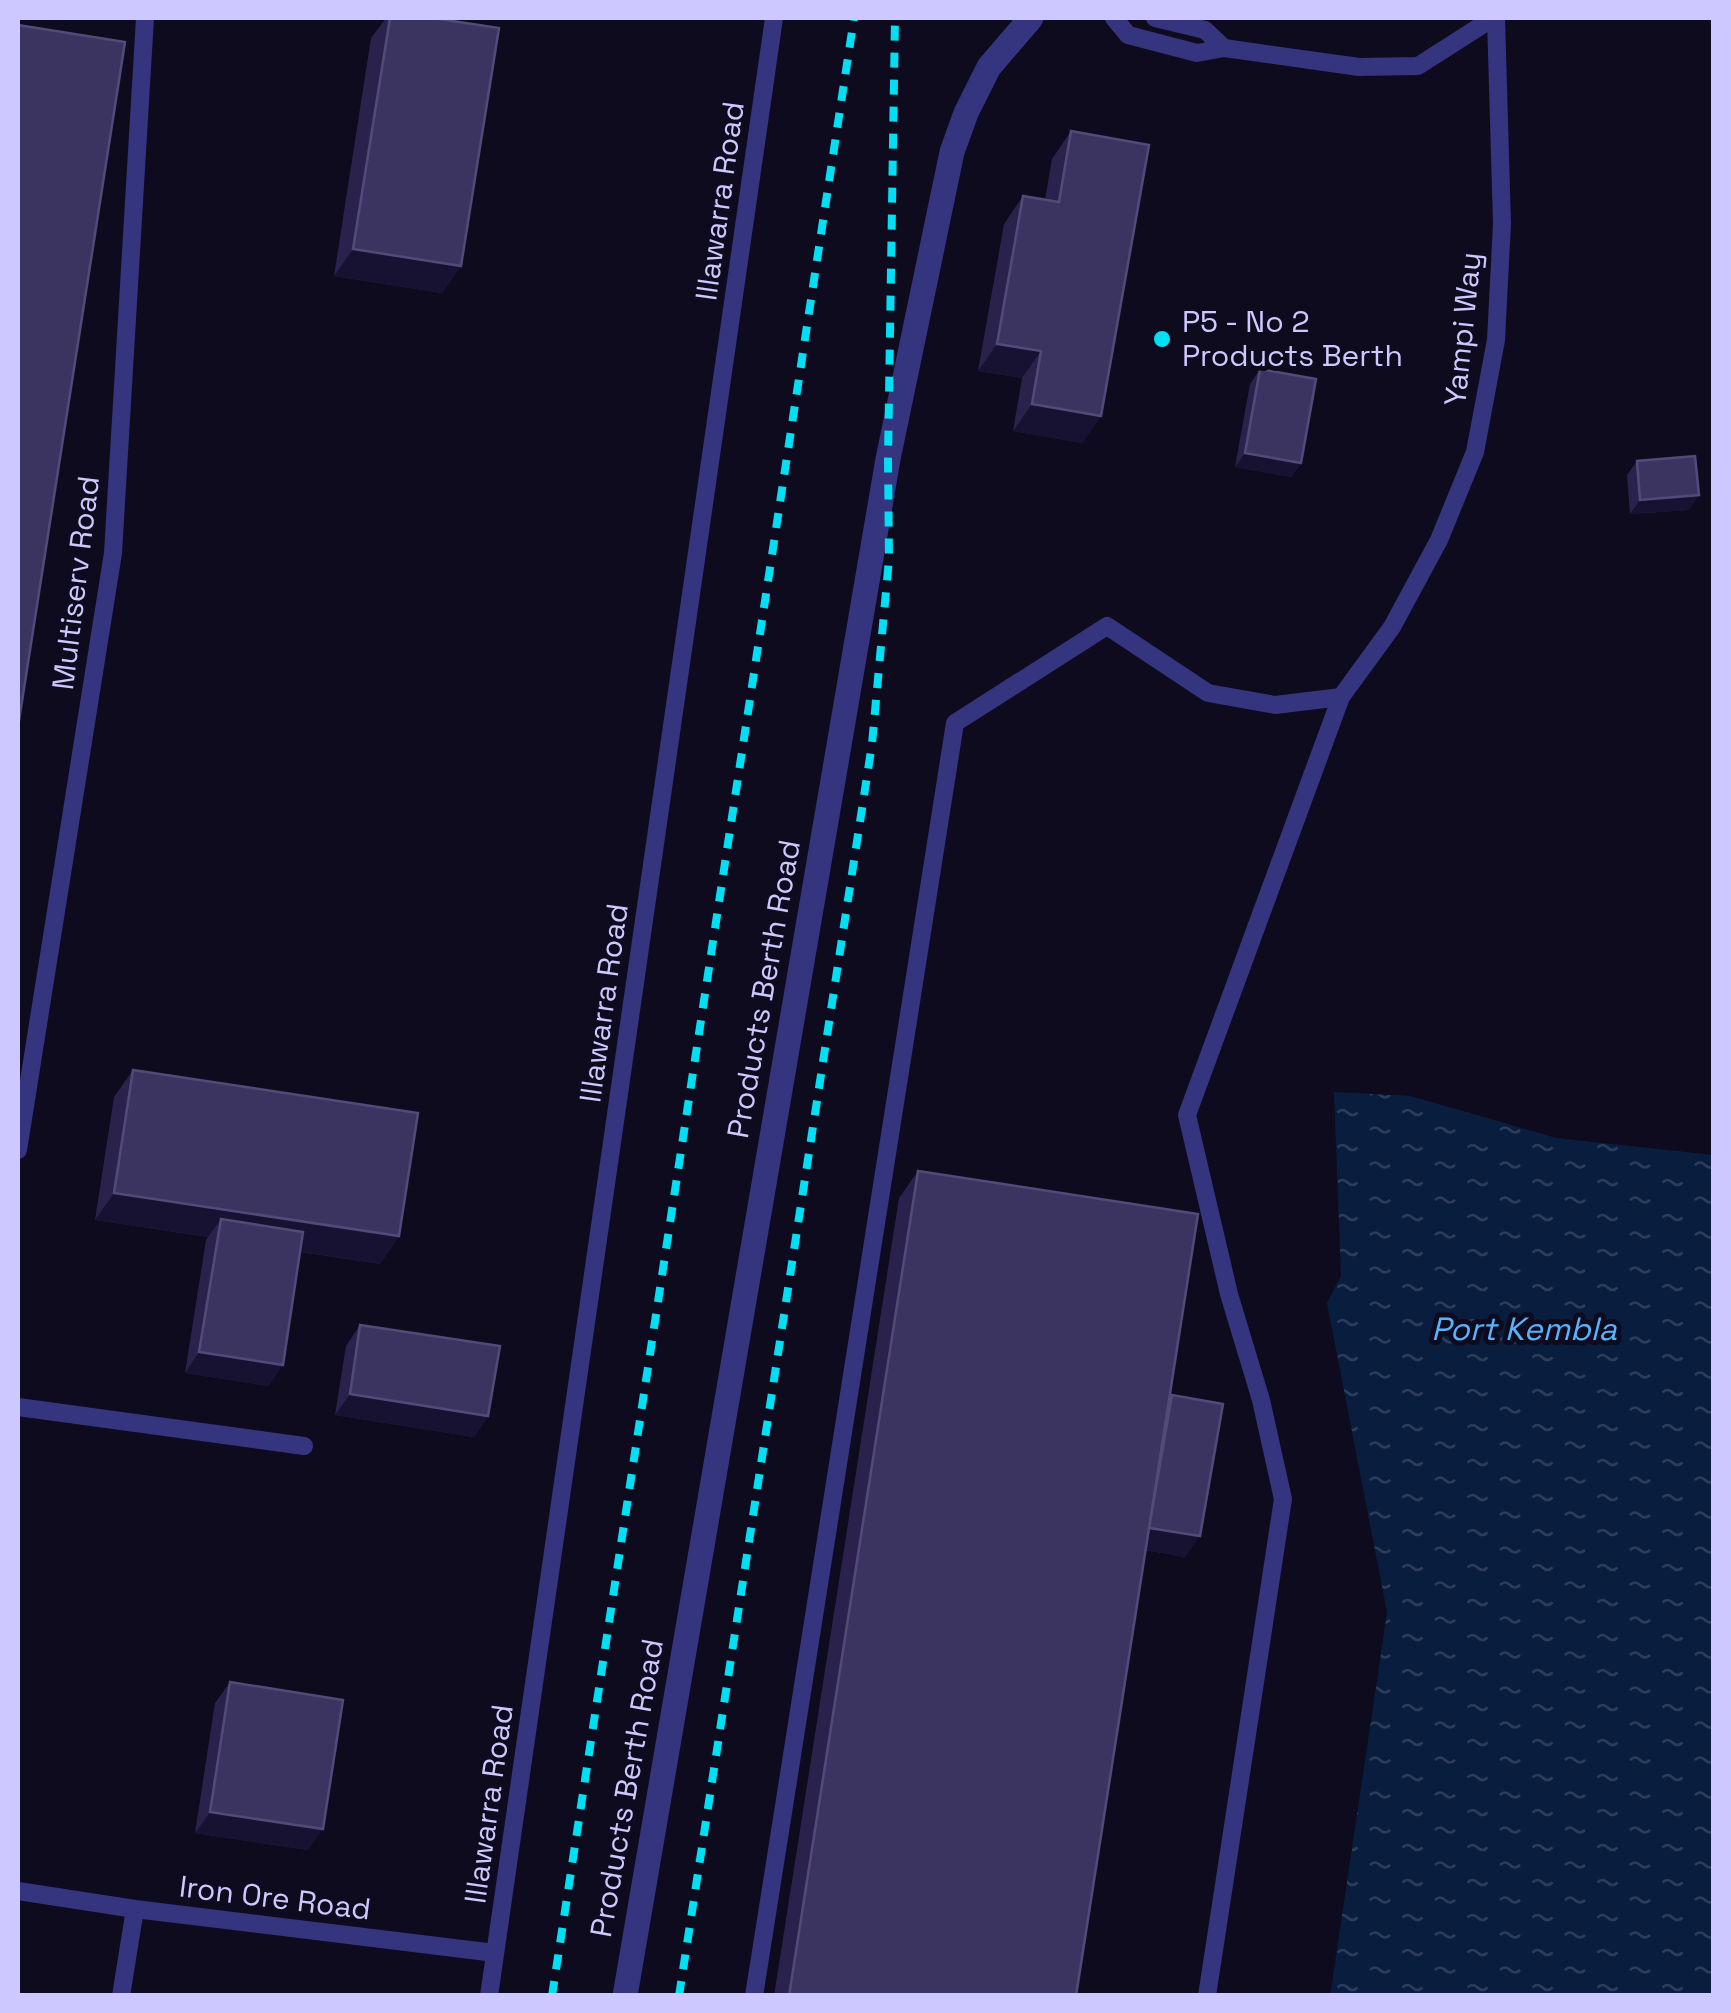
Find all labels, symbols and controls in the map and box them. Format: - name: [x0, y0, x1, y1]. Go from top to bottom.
- street label: Illawarra Road: [686, 99, 753, 303]
- street label: Yampi Way: [1435, 250, 1490, 408]
- place label: P5 - No 2 Products Berth: [1182, 302, 1403, 375]
- marker: P5 - No 2 Products Berth: [1151, 328, 1173, 350]
- street label: Multiserv Road: [43, 474, 108, 692]
- street label: Products Berth Road: [718, 837, 809, 1141]
- street label: Illawarra Road: [570, 901, 637, 1105]
- water label: Port Kembla: [1431, 1309, 1617, 1349]
- street label: Products Berth Road: [581, 1636, 672, 1940]
- street label: Illawarra Road: [455, 1702, 522, 1906]
- street label: Iron Ore Road: [177, 1866, 373, 1929]

